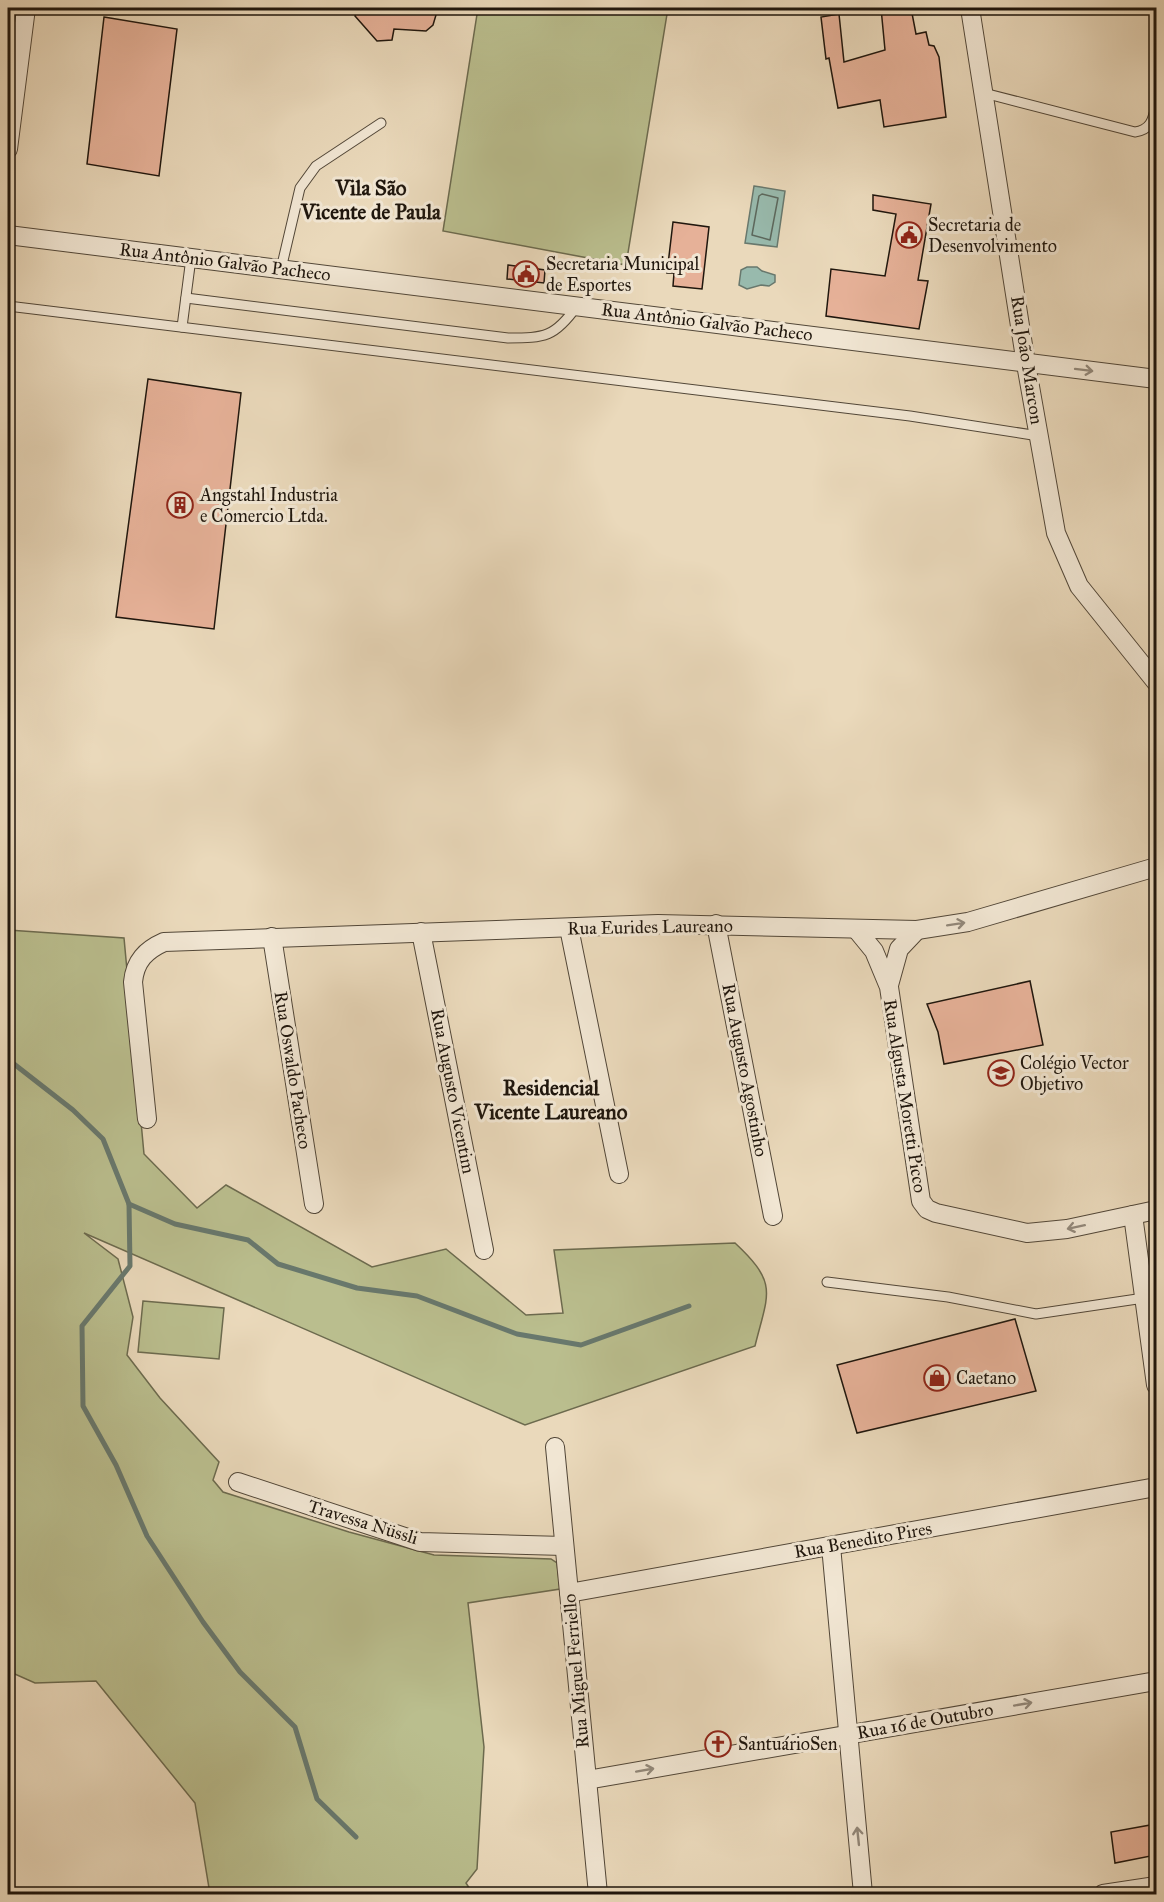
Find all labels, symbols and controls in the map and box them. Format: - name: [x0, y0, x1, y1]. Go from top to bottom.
- district label: Vila São Vicente de Paula: [300, 175, 442, 225]
- place label: Secretaria de Desenvolvimento: [928, 214, 1057, 257]
- public building icon: Secretaria de Desenvolvimento: [894, 220, 924, 250]
- street label: Rua Antônio Galvão Pacheco: [118, 238, 332, 286]
- place label: Secretaria Municipal de Esportes: [546, 253, 699, 296]
- public building icon: Secretaria Municipal de Esportes: [511, 259, 541, 289]
- street label: Rua João Marcon: [1005, 294, 1048, 426]
- street label: Rua Antônio Galvão Pacheco: [600, 298, 814, 346]
- one-way arrow: [1073, 365, 1093, 376]
- place label: Angstahl Industria e Comercio Ltda.: [199, 484, 338, 527]
- building icon: Angstahl Industria e Comercio Ltda.: [165, 490, 195, 520]
- street label: Rua Eurides Laureano: [567, 915, 733, 939]
- one-way arrow: [945, 919, 965, 930]
- street label: Rua Augusto Agostinho: [716, 982, 773, 1159]
- street label: Rua Oswaldo Pacheco: [270, 989, 316, 1151]
- street label: Rua Algusta Moretti Picco: [878, 998, 931, 1195]
- street label: Rua Augusto Vicentim: [425, 1007, 480, 1176]
- place label: Colégio Vector Objetivo: [1020, 1052, 1129, 1095]
- school or university icon: Colégio Vector Objetivo: [986, 1058, 1016, 1088]
- district label: Residencial Vicente Laureano: [474, 1075, 628, 1125]
- one-way arrow: [1067, 1222, 1086, 1233]
- shop icon: Caetano: [922, 1363, 952, 1393]
- place label: Caetano: [956, 1367, 1016, 1389]
- street label: Travessa Nüssli: [305, 1495, 421, 1549]
- street label: Rua Benedito Pires: [792, 1517, 934, 1563]
- street label: Rua Miguel Ferriello: [558, 1593, 595, 1749]
- street label: Rua 16 de Outubro: [855, 1698, 995, 1744]
- one-way arrow: [1012, 1698, 1032, 1709]
- church icon: SantuárioSen: [703, 1729, 733, 1759]
- place label: SantuárioSen: [738, 1733, 838, 1755]
- one-way arrow: [634, 1764, 654, 1775]
- one-way arrow: [852, 1827, 863, 1847]

